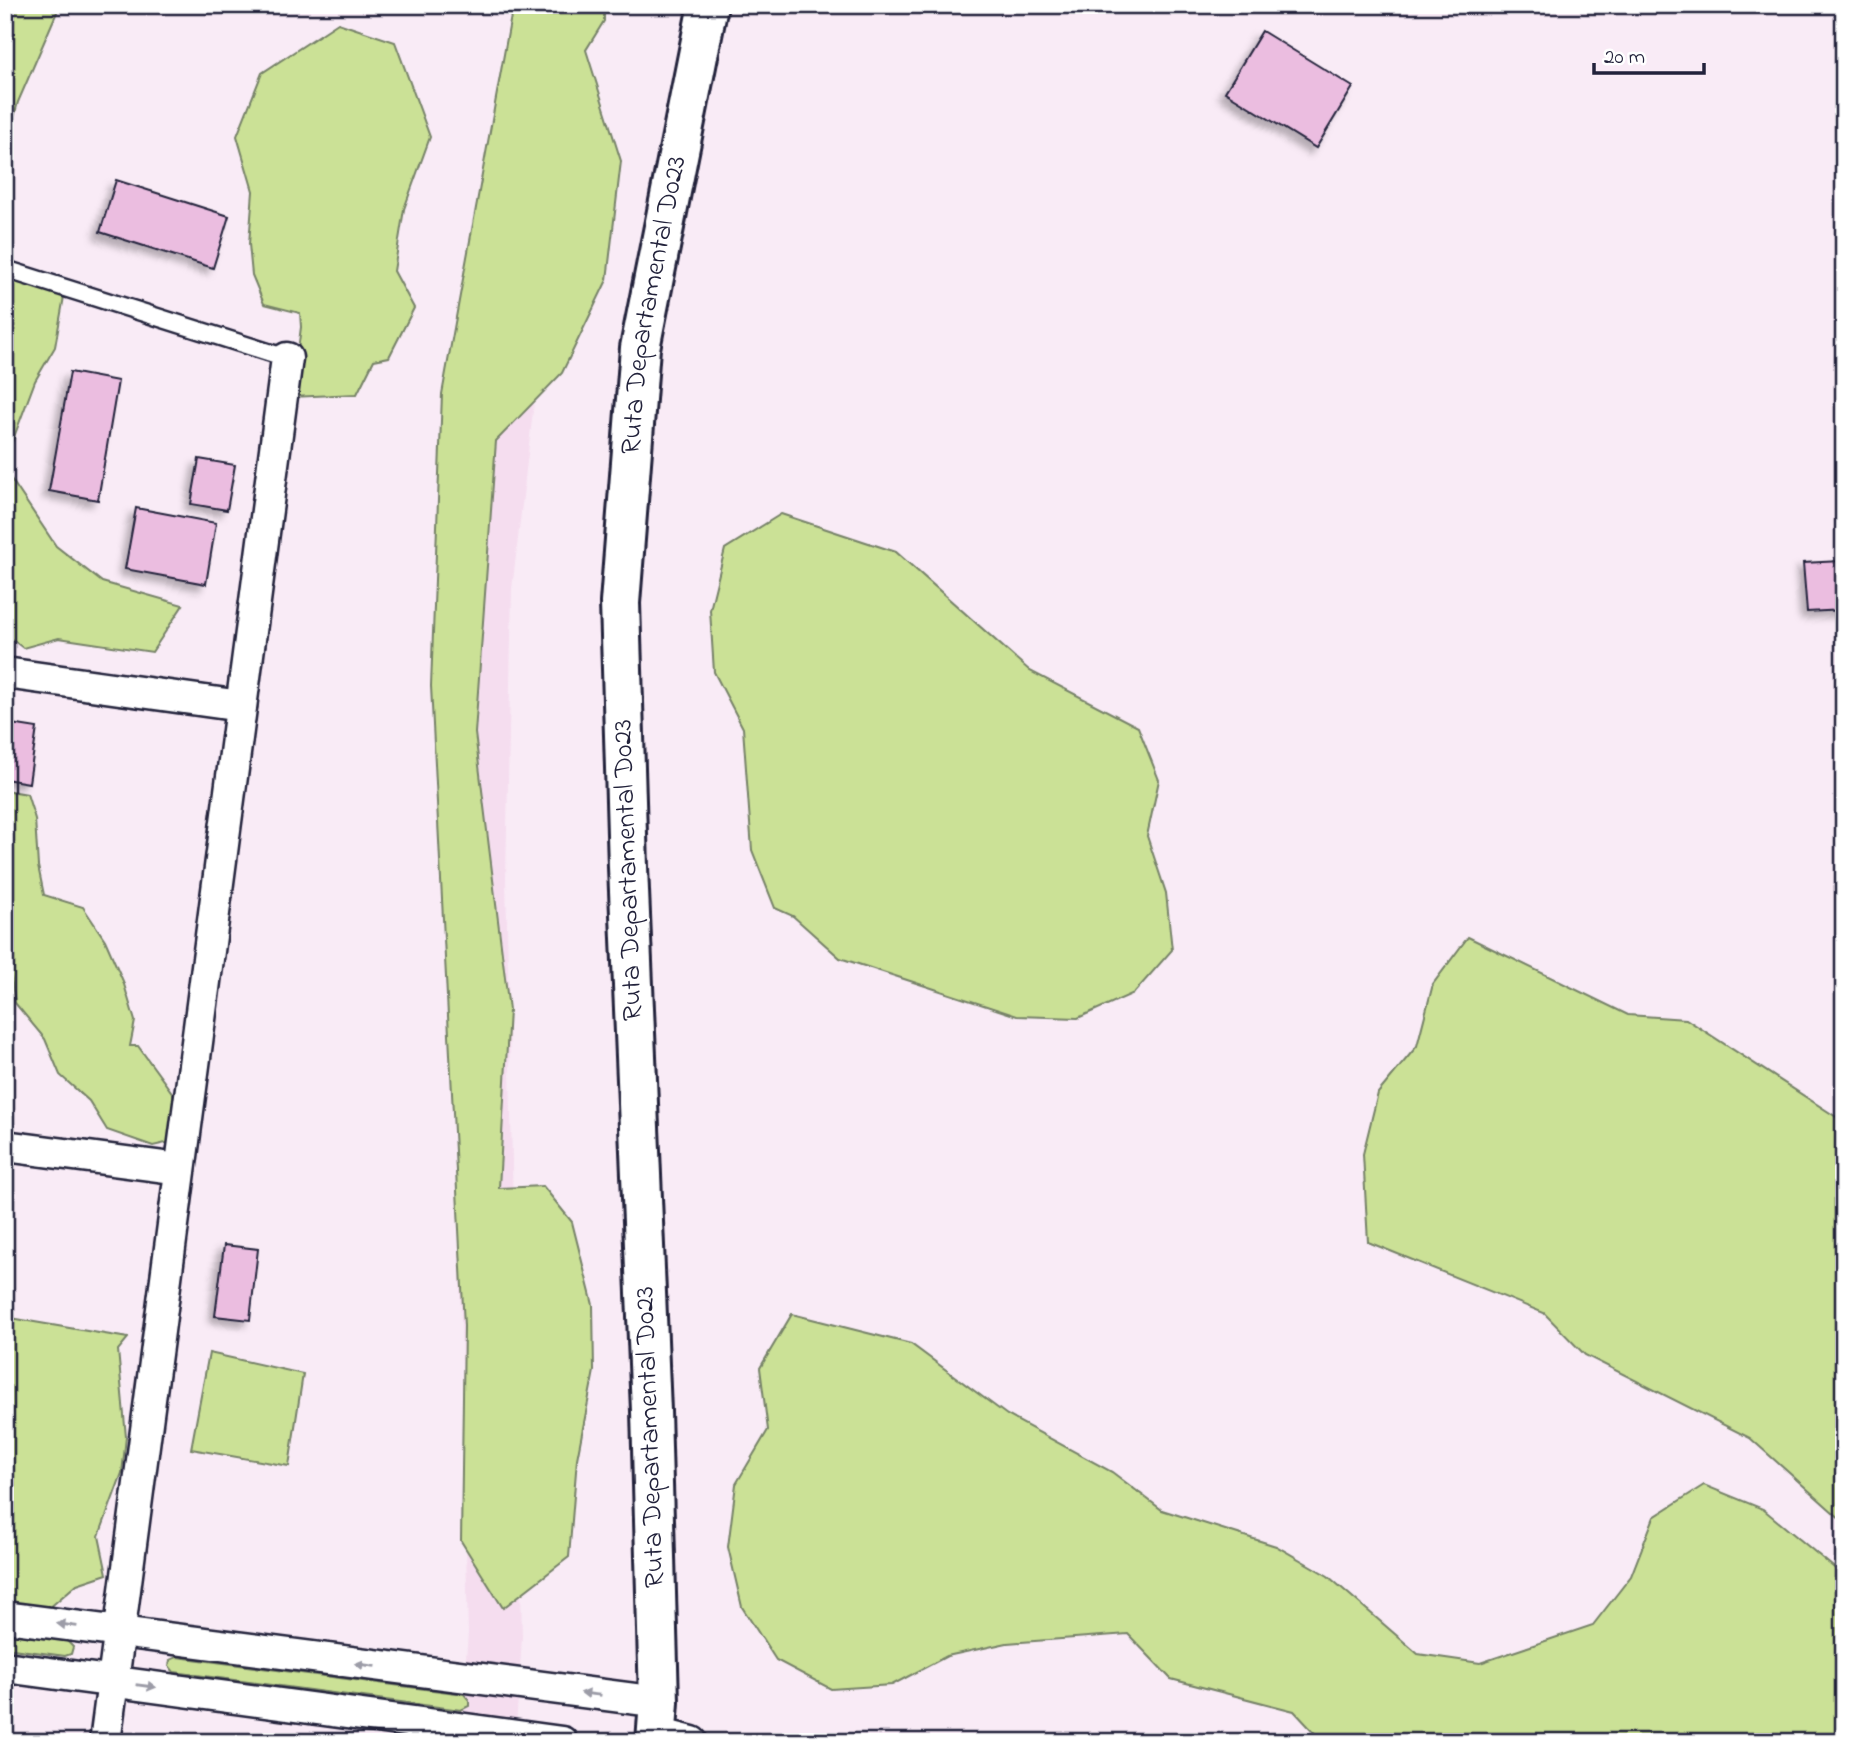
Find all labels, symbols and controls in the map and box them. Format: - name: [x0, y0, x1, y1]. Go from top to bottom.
- scale bar: [1594, 32, 1704, 76]
- text: 20 m: [1604, 43, 1645, 73]
- street label: Ruta Departamental D023: [611, 152, 698, 456]
- street label: Ruta Departamental D023: [603, 718, 655, 1022]
- street label: Ruta Departamental D023: [625, 1285, 677, 1589]
- one-way arrow: [56, 1619, 78, 1630]
- one-way arrow: [354, 1659, 376, 1670]
- one-way arrow: [135, 1680, 157, 1691]
- one-way arrow: [580, 1688, 602, 1699]

